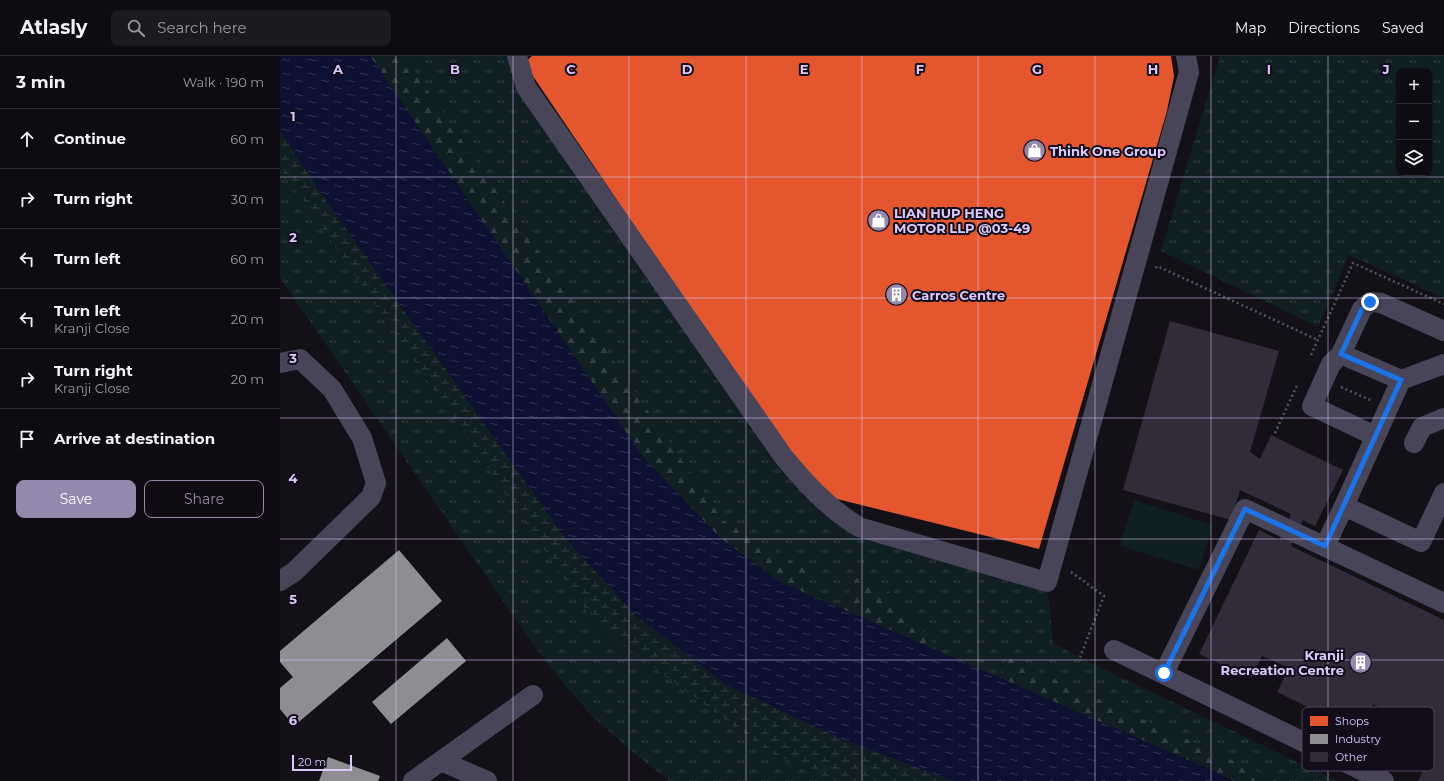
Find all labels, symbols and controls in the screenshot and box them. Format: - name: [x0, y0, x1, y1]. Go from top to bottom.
- search box: [111, 10, 391, 46]
- text: Atlasly: [20, 16, 87, 39]
- icon: search: [125, 17, 147, 39]
- text: Search here: [157, 18, 247, 37]
- text: Map: [1235, 19, 1266, 37]
- text: Directions: [1288, 19, 1360, 37]
- text: Saved: [1382, 19, 1424, 37]
- text: A: [332, 61, 344, 77]
- text: B: [450, 61, 460, 77]
- text: C: [566, 61, 576, 77]
- text: D: [682, 61, 693, 77]
- text: E: [800, 61, 809, 77]
- text: F: [916, 61, 924, 77]
- text: G: [1032, 61, 1042, 77]
- text: H: [1148, 61, 1158, 77]
- text: I: [1267, 61, 1271, 77]
- text: J: [1381, 61, 1390, 77]
- map controls: [1396, 68, 1432, 176]
- button: +: [1396, 68, 1432, 104]
- text: 3 min: [16, 72, 66, 92]
- text: Walk · 190 m: [183, 74, 264, 90]
- button: −: [1396, 104, 1432, 140]
- text: 1: [290, 108, 296, 124]
- icon: ahead: [16, 128, 38, 150]
- text: Continue: [54, 129, 126, 148]
- text: 60 m: [230, 131, 264, 147]
- shop icon: Think One Group: [1021, 138, 1047, 164]
- button: layers: [1396, 140, 1432, 176]
- place label: Think One Group: [1050, 143, 1166, 159]
- icon: right: [16, 188, 38, 210]
- text: Turn right: [54, 189, 133, 208]
- text: 30 m: [231, 191, 264, 207]
- place label: LIAN HUP HENG MOTOR LLP @03-49: [894, 205, 1030, 236]
- shop icon: LIAN HUP HENG MOTOR LLP @03-49: [866, 207, 892, 233]
- text: 2: [289, 229, 297, 245]
- icon: left: [16, 248, 38, 270]
- text: Turn left: [54, 249, 121, 268]
- text: 60 m: [230, 251, 264, 267]
- building icon: Carros Centre: [884, 282, 910, 308]
- place label: Carros Centre: [912, 287, 1005, 303]
- route end: [1361, 293, 1379, 311]
- text: Turn left: [54, 301, 121, 320]
- icon: left: [16, 308, 38, 330]
- text: 20 m: [231, 311, 264, 327]
- text: Kranji Close: [54, 320, 130, 336]
- text: 3: [288, 350, 297, 366]
- text: Turn right: [54, 361, 133, 380]
- icon: right: [16, 368, 38, 390]
- text: 20 m: [231, 371, 264, 387]
- text: Kranji Close: [54, 380, 130, 396]
- icon: arrive: [16, 428, 38, 450]
- text: Arrive at destination: [54, 429, 215, 448]
- text: 4: [289, 470, 298, 486]
- button: Save: [16, 480, 136, 518]
- button: Share: [144, 480, 264, 518]
- text: 5: [289, 591, 297, 607]
- place label: Kranji Recreation Centre: [1221, 647, 1344, 678]
- building icon: Kranji Recreation Centre: [1347, 649, 1373, 675]
- route start: [1155, 664, 1173, 682]
- legend: [1302, 707, 1434, 771]
- text: 6: [289, 712, 298, 728]
- text: Shops: [1335, 714, 1370, 728]
- text: Industry: [1335, 732, 1381, 746]
- text: Other: [1335, 750, 1367, 764]
- scale bar: [292, 753, 352, 772]
- text: 20 m: [298, 755, 326, 769]

